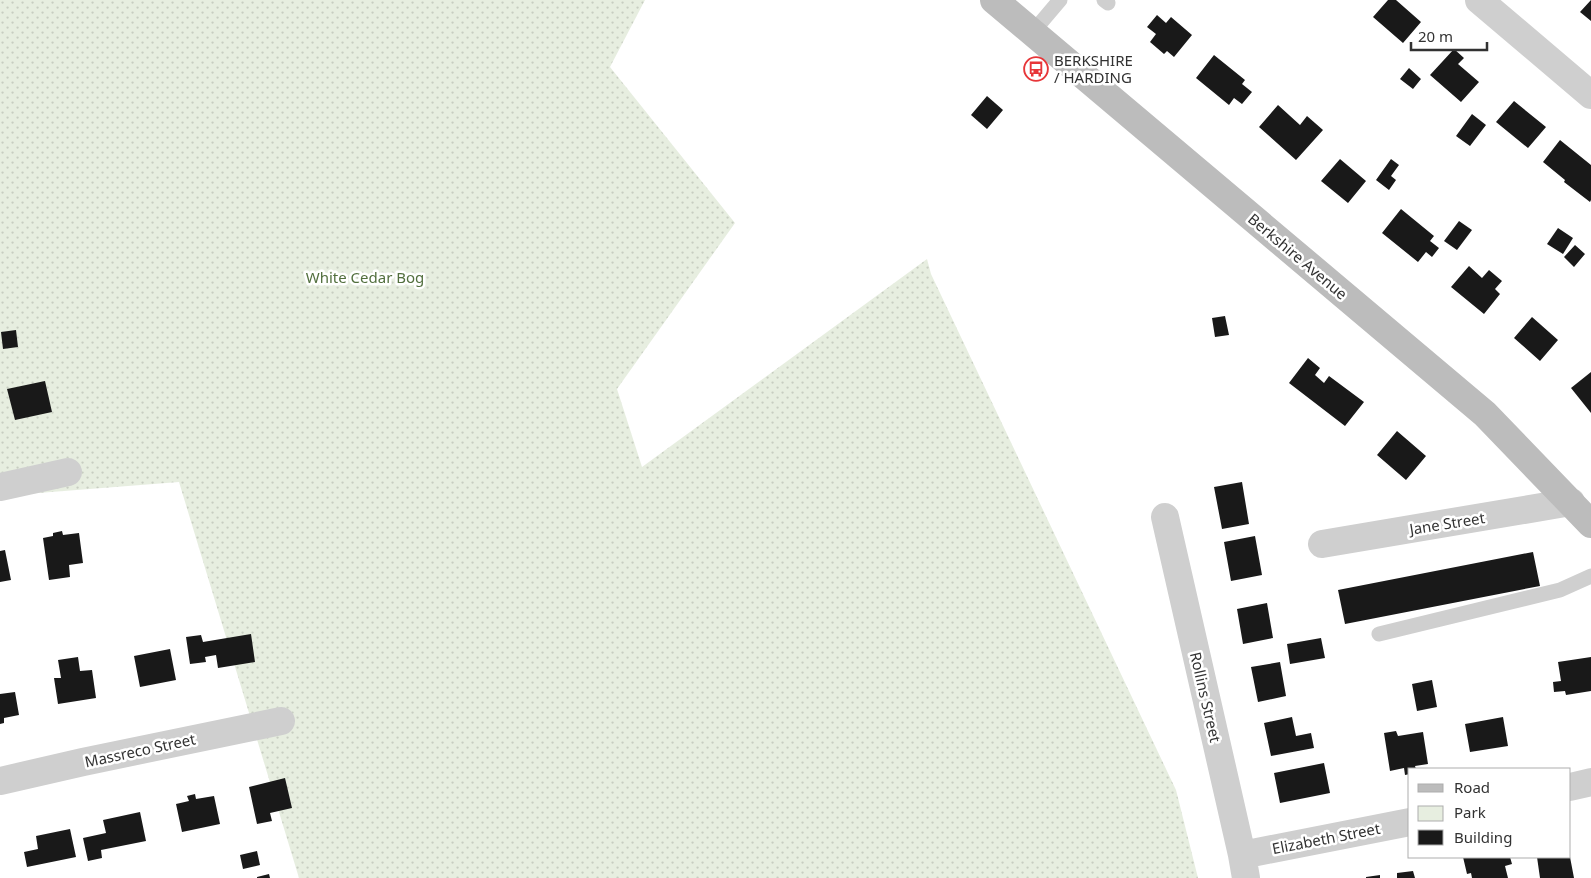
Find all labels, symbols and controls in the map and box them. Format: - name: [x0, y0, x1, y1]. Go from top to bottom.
- scale bar: [1411, 20, 1487, 52]
- text: 20 m: [1418, 26, 1453, 46]
- place label: BERKSHIRE / HARDING: [1054, 50, 1133, 87]
- bus stop icon: BERKSHIRE / HARDING: [1023, 56, 1049, 82]
- street label: Berkshire Avenue: [1244, 209, 1352, 303]
- park label: White Cedar Bog: [306, 267, 424, 287]
- street label: Jane Street: [1406, 507, 1487, 539]
- street label: Rollins Street: [1186, 650, 1226, 745]
- street label: Massreco Street: [83, 728, 198, 772]
- legend: [1408, 768, 1571, 858]
- text: Road: [1454, 777, 1490, 797]
- text: Park: [1454, 802, 1486, 822]
- street label: Elizabeth Street: [1270, 818, 1382, 858]
- text: Building: [1454, 827, 1512, 847]

